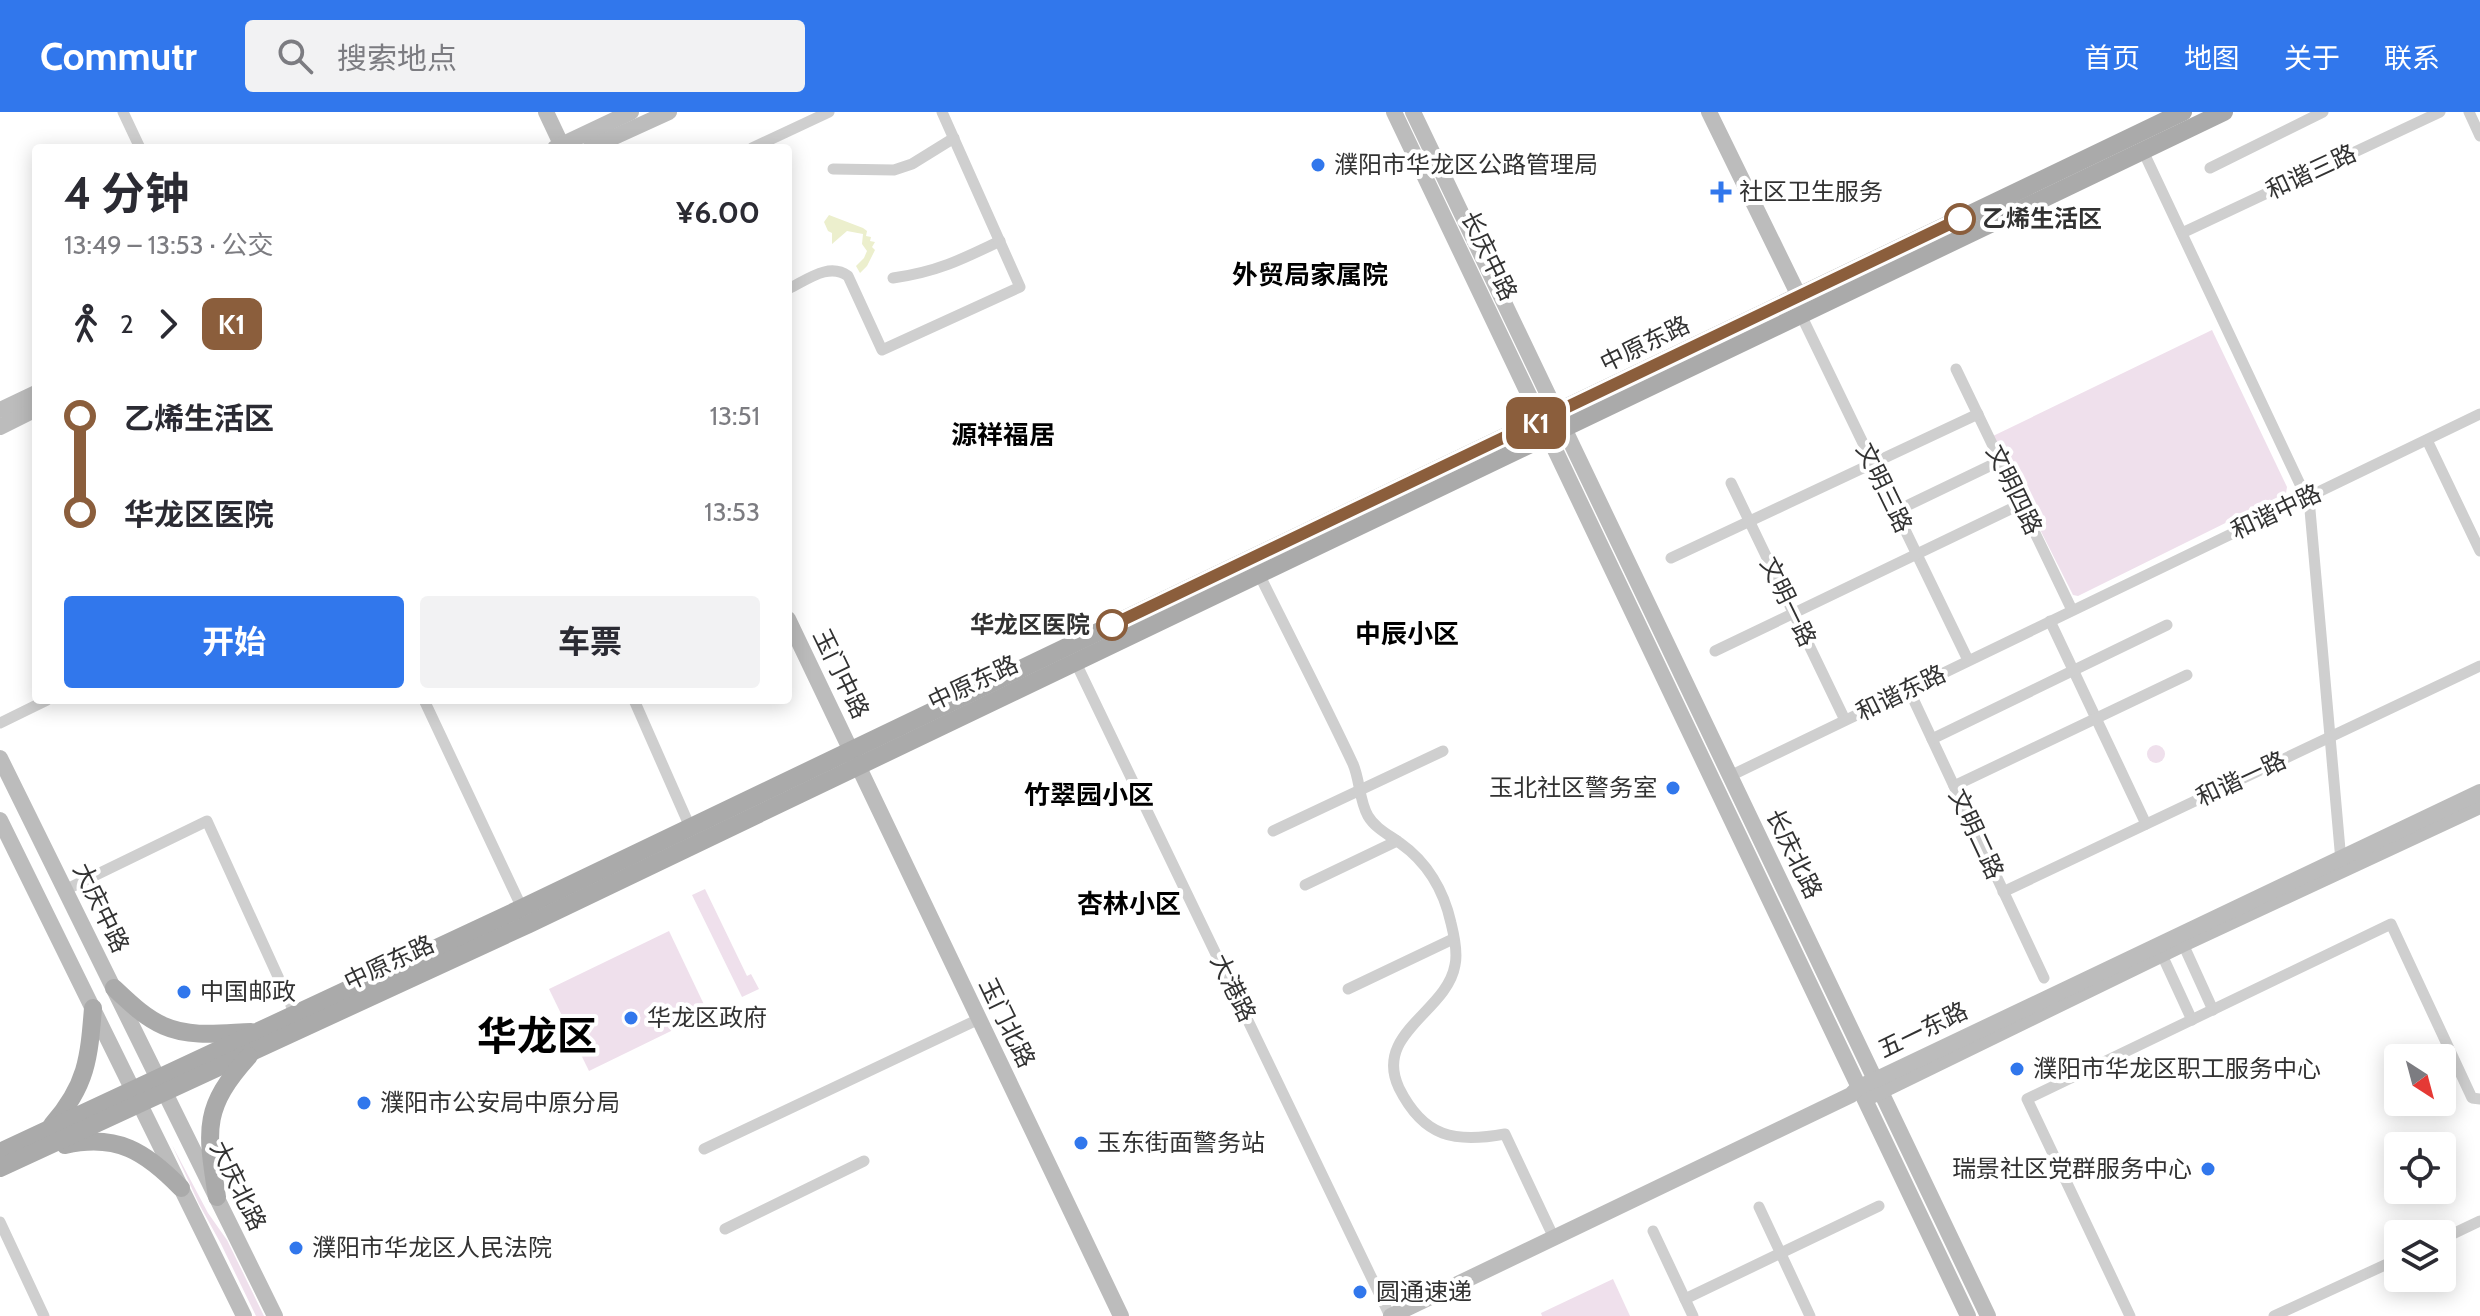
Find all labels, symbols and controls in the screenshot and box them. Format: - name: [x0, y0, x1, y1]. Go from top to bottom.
- search box: [245, 20, 805, 92]
- text: Commutr: [40, 33, 197, 80]
- icon: search: [273, 34, 317, 78]
- text: 搜索地点: [337, 40, 457, 77]
- text: 首页: [2084, 41, 2140, 75]
- text: 地图: [2184, 41, 2240, 75]
- text: 关于: [2284, 41, 2340, 75]
- text: 联系: [2384, 41, 2440, 75]
- street label: 和谐三路: [2261, 138, 2360, 205]
- place label: 濮阳市华龙区公路管理局: [1334, 150, 1598, 179]
- marker: 濮阳市华龙区公路管理局: [1309, 156, 1327, 174]
- text: 4 分钟: [64, 167, 189, 220]
- place label: 社区卫生服务: [1739, 177, 1883, 206]
- marker: 社区卫生服务: [1710, 181, 1732, 203]
- text: ¥6.00: [676, 194, 760, 231]
- marker: 乙烯生活区: [1945, 204, 1975, 234]
- place label: 乙烯生活区: [1982, 204, 2102, 233]
- street label: 长庆中路: [1455, 206, 1524, 305]
- text: 13:49 – 13:53 · 公交: [64, 229, 274, 261]
- district label: 外贸局家属院: [1232, 259, 1388, 291]
- icon: walk: [64, 302, 108, 346]
- icon: forward: [146, 302, 190, 346]
- text: K1: [218, 307, 246, 341]
- text: 2: [120, 308, 134, 340]
- street label: 中原东路: [1595, 309, 1694, 378]
- line badge: K1: [1500, 397, 1572, 449]
- text: 乙烯生活区: [124, 400, 274, 437]
- text: 13:51: [710, 400, 760, 432]
- text: K1: [1522, 406, 1550, 440]
- district label: 源祥福居: [951, 419, 1055, 451]
- street label: 文明三路: [1850, 438, 1919, 537]
- street label: 文明四路: [1980, 440, 2049, 539]
- street label: 和谐中路: [2226, 478, 2325, 545]
- text: 华龙区医院: [124, 496, 274, 533]
- text: 13:53: [704, 496, 760, 528]
- street label: 文明一路: [1754, 552, 1823, 651]
- button: 开始: [64, 596, 404, 688]
- button: 车票: [420, 596, 760, 688]
- place label: 华龙区医院: [970, 610, 1090, 639]
- marker: 华龙区医院: [1097, 610, 1127, 640]
- district label: 中辰小区: [1355, 618, 1459, 650]
- street label: 玉门中路: [807, 624, 876, 723]
- street label: 中原东路: [923, 649, 1022, 716]
- street label: 和谐东路: [1851, 658, 1950, 727]
- street label: 和谐一路: [2191, 745, 2290, 812]
- place label: 玉北社区警务室: [1489, 773, 1657, 802]
- district label: 竹翠园小区: [1024, 779, 1154, 811]
- marker: 玉北社区警务室: [1664, 779, 1682, 797]
- street label: 文明二路: [1943, 784, 2010, 883]
- street label: 长庆北路: [1760, 804, 1829, 903]
- street label: 大庆中路: [67, 858, 136, 957]
- district label: 杏林小区: [1077, 888, 1181, 920]
- street label: 中原东路: [339, 929, 438, 996]
- street label: 大港路: [1205, 949, 1262, 1026]
- street label: 玉门北路: [973, 973, 1042, 1072]
- place label: 中国邮政: [200, 977, 296, 1006]
- marker: 中国邮政: [175, 983, 193, 1001]
- street label: 五一东路: [1873, 995, 1972, 1064]
- place label: 华龙区政府: [647, 1003, 767, 1032]
- marker: 华龙区政府: [622, 1009, 640, 1027]
- district label: 华龙区: [477, 1011, 597, 1060]
- north arrow: [2384, 1044, 2456, 1116]
- map controls: [2384, 1044, 2456, 1292]
- place label: 濮阳市华龙区职工服务中心: [2033, 1054, 2321, 1083]
- marker: 濮阳市华龙区职工服务中心: [2008, 1060, 2026, 1078]
- place label: 濮阳市公安局中原分局: [380, 1088, 620, 1117]
- marker: 濮阳市公安局中原分局: [355, 1094, 373, 1112]
- place label: 玉东街面警务站: [1097, 1128, 1265, 1157]
- button: locate: [2384, 1132, 2456, 1204]
- marker: 玉东街面警务站: [1072, 1134, 1090, 1152]
- street label: 大庆北路: [204, 1136, 273, 1235]
- place label: 瑞景社区党群服务中心: [1952, 1154, 2192, 1183]
- marker: 瑞景社区党群服务中心: [2199, 1160, 2217, 1178]
- button: layers: [2384, 1220, 2456, 1292]
- place label: 濮阳市华龙区人民法院: [312, 1233, 552, 1262]
- marker: 濮阳市华龙区人民法院: [287, 1239, 305, 1257]
- place label: 圆通速递: [1376, 1277, 1472, 1306]
- marker: 圆通速递: [1351, 1283, 1369, 1301]

